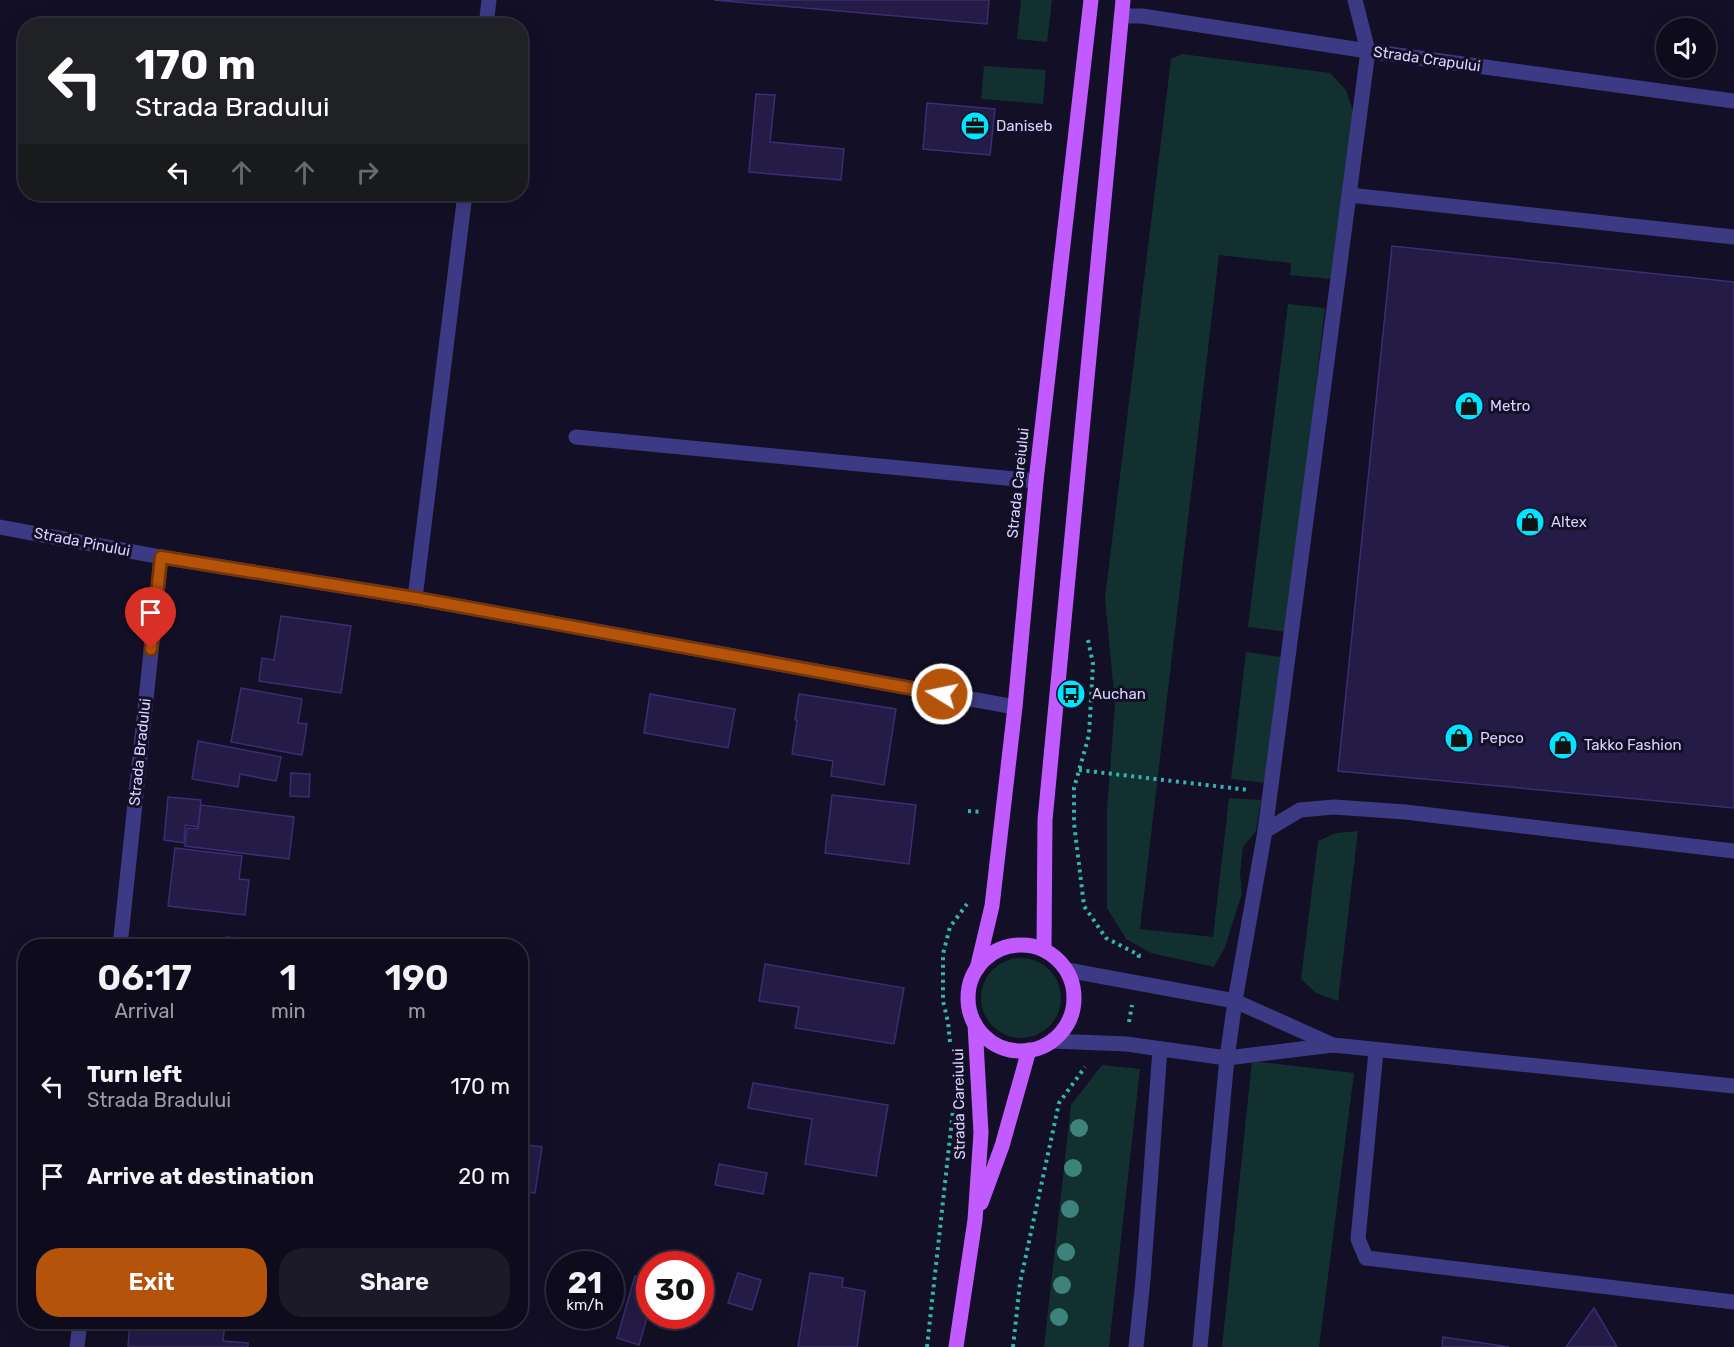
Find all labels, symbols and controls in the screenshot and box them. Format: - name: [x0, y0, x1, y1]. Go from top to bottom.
- map controls: [1656, 18, 1716, 78]
- button: sound: [1656, 18, 1716, 78]
- text: 170 m: [135, 40, 256, 90]
- icon: left: [36, 42, 114, 120]
- street label: Strada Crapului: [1372, 43, 1482, 75]
- text: Strada Bradului: [135, 91, 330, 123]
- office icon: Daniseb: [959, 110, 991, 142]
- place label: Daniseb: [996, 117, 1052, 135]
- icon: left: [162, 156, 195, 189]
- icon: ahead: [225, 156, 258, 189]
- icon: ahead: [288, 156, 321, 189]
- icon: right: [351, 156, 384, 189]
- shop icon: Metro: [1453, 390, 1485, 422]
- place label: Metro: [1490, 397, 1530, 415]
- street label: Strada Careiului: [1003, 427, 1033, 539]
- shop icon: Altex: [1514, 506, 1546, 538]
- place label: Altex: [1551, 513, 1587, 531]
- street label: Strada Pinului: [32, 524, 132, 560]
- pin: [125, 587, 176, 649]
- icon: arrive: [134, 596, 167, 629]
- position arrow: [910, 662, 974, 726]
- bus stop icon: Auchan: [1055, 678, 1087, 710]
- place label: Auchan: [1092, 685, 1146, 703]
- street label: Strada Bradului: [125, 697, 155, 807]
- shop icon: Pepco: [1443, 722, 1475, 754]
- place label: Pepco: [1480, 729, 1524, 747]
- shop icon: Takko Fashion: [1547, 729, 1579, 761]
- place label: Takko Fashion: [1584, 736, 1682, 754]
- text: 06:17: [97, 956, 192, 999]
- text: 1: [280, 956, 297, 999]
- text: 190: [385, 956, 449, 999]
- text: Arrival: [114, 999, 174, 1023]
- text: min: [271, 999, 306, 1023]
- text: m: [408, 999, 426, 1023]
- street label: Strada Careiului: [949, 1048, 969, 1160]
- text: Turn left: [87, 1061, 182, 1088]
- icon: left: [36, 1070, 69, 1103]
- text: 170 m: [450, 1073, 510, 1100]
- text: Strada Bradului: [87, 1088, 231, 1112]
- icon: arrive: [36, 1160, 69, 1193]
- text: Arrive at destination: [87, 1163, 314, 1190]
- text: 20 m: [458, 1163, 510, 1190]
- button: Exit: [36, 1248, 267, 1317]
- button: Share: [279, 1248, 510, 1317]
- speed limit sign: 30: [636, 1251, 714, 1329]
- text: 21: [568, 1265, 602, 1301]
- text: km/h: [566, 1296, 604, 1314]

